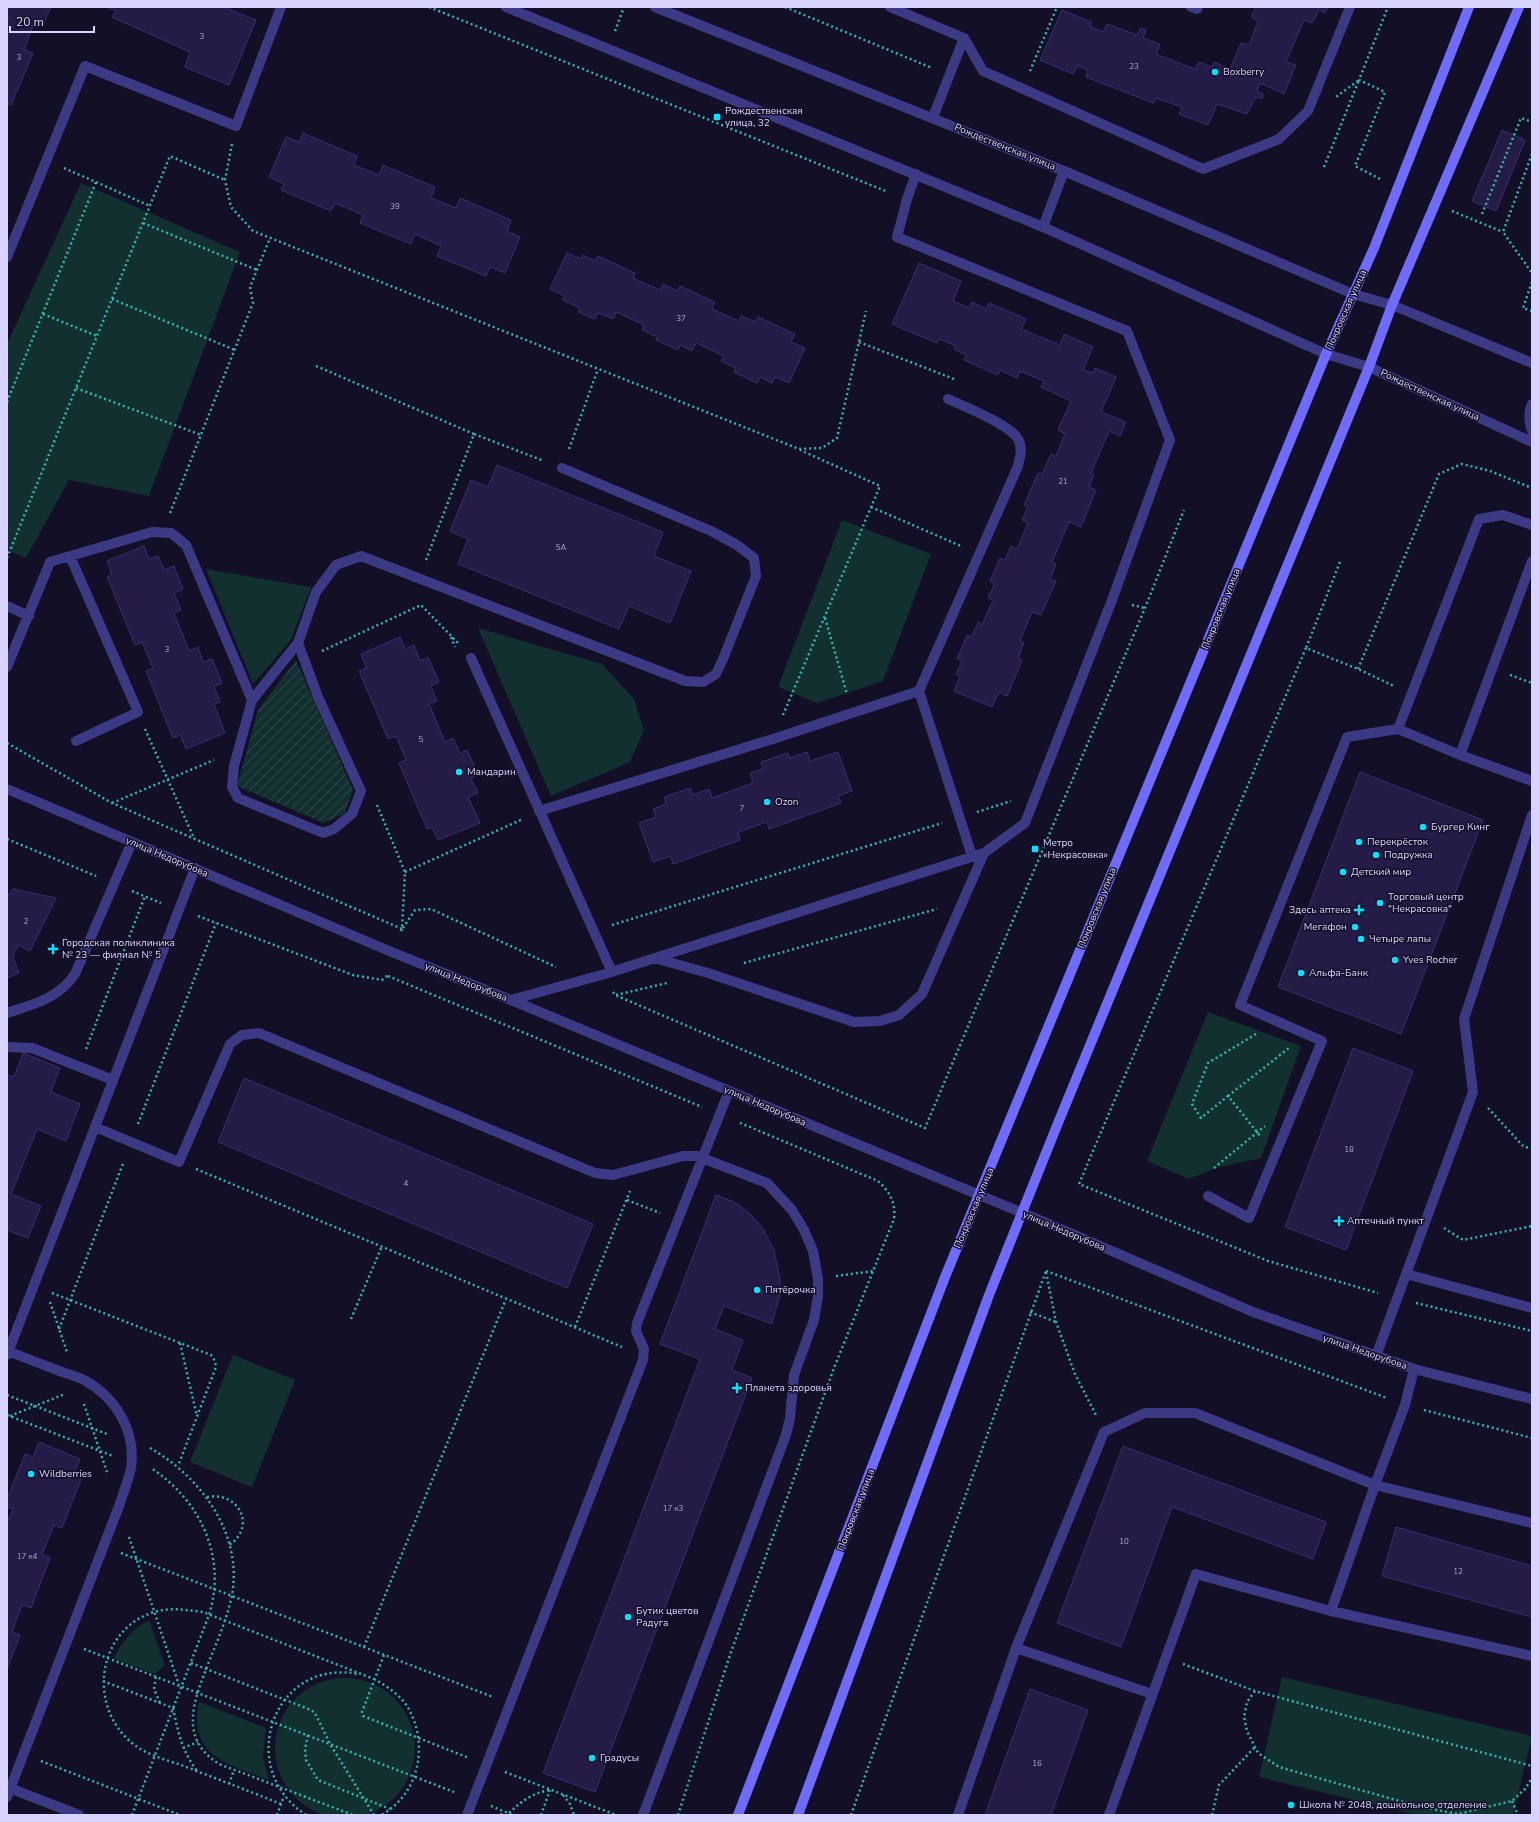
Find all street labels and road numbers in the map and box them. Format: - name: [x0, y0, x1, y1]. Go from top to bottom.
- street label: Рождественская улица: [952, 120, 1058, 174]
- street label: Покровская улица: [1322, 268, 1370, 352]
- street label: Рождественская улица: [1378, 366, 1482, 424]
- street label: Покровская улица: [1198, 566, 1244, 652]
- street label: улица Недорубова: [124, 833, 210, 881]
- street label: Покровская улица: [1074, 865, 1120, 951]
- street label: улица Недорубова: [422, 959, 510, 1005]
- street label: улица Недорубова: [722, 1082, 808, 1130]
- street label: Покровская улица: [951, 1165, 997, 1251]
- street label: улица Недорубова: [1021, 1207, 1107, 1255]
- street label: улица Недорубова: [1321, 1331, 1409, 1373]
- street label: Покровская улица: [834, 1467, 878, 1553]

